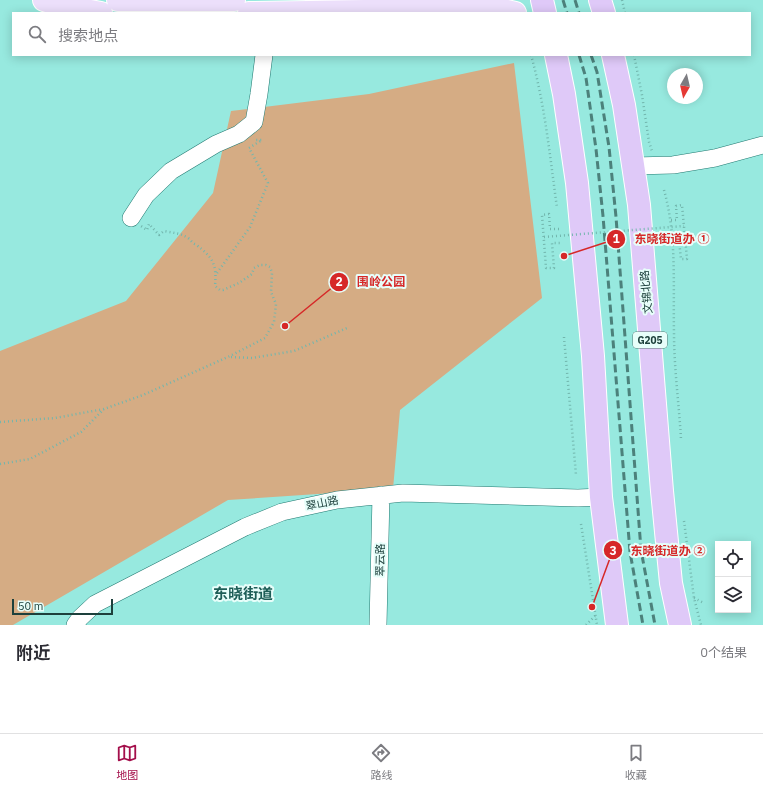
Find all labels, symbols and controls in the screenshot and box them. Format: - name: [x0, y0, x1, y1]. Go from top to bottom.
- search box: [12, 12, 751, 56]
- icon: search: [26, 23, 48, 45]
- text: 搜索地点: [58, 26, 118, 45]
- north arrow: [667, 68, 703, 104]
- callout: 东晓街道办 ①: [606, 227, 717, 251]
- text: 1: [612, 231, 620, 246]
- text: 东晓街道办 ①: [635, 231, 709, 246]
- street label: 文锦北路: [637, 269, 655, 315]
- callout: 围岭公园: [329, 270, 413, 294]
- text: 2: [335, 274, 343, 289]
- text: 围岭公园: [357, 274, 405, 289]
- road number: G205: [633, 332, 667, 348]
- street label: 翠山路: [304, 493, 340, 513]
- callout: 东晓街道办 ②: [603, 538, 713, 562]
- map controls: [715, 541, 751, 613]
- button: locate: [715, 541, 751, 577]
- street label: 翠云路: [373, 543, 387, 577]
- text: 3: [609, 543, 617, 558]
- text: 东晓街道办 ②: [631, 543, 705, 558]
- button: layers: [715, 577, 751, 613]
- district label: 东晓街道: [213, 584, 273, 603]
- scale bar: [12, 597, 113, 616]
- text: 50 m: [18, 599, 43, 613]
- text: 附近: [16, 642, 50, 664]
- text: 0个结果: [700, 644, 747, 661]
- tab: 地图: [116, 742, 138, 782]
- tab: 路线: [370, 742, 392, 782]
- tab: 收藏: [625, 742, 647, 782]

